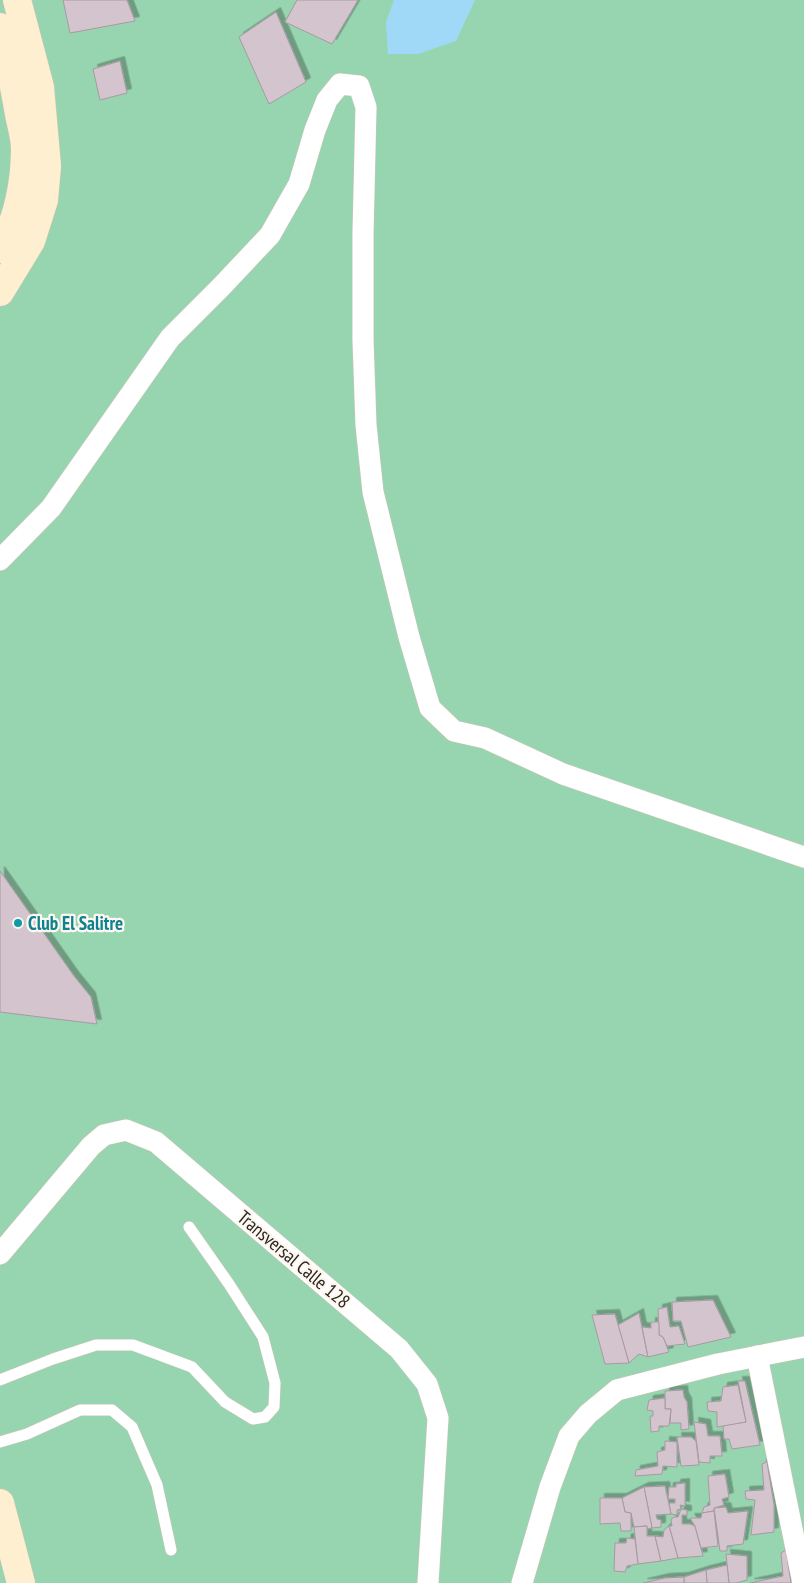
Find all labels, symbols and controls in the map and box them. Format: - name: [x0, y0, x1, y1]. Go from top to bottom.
- place label: Club El Salitre: [28, 911, 123, 935]
- marker: Club El Salitre: [12, 917, 24, 929]
- street label: Transversal Calle 128: [233, 1205, 355, 1313]

